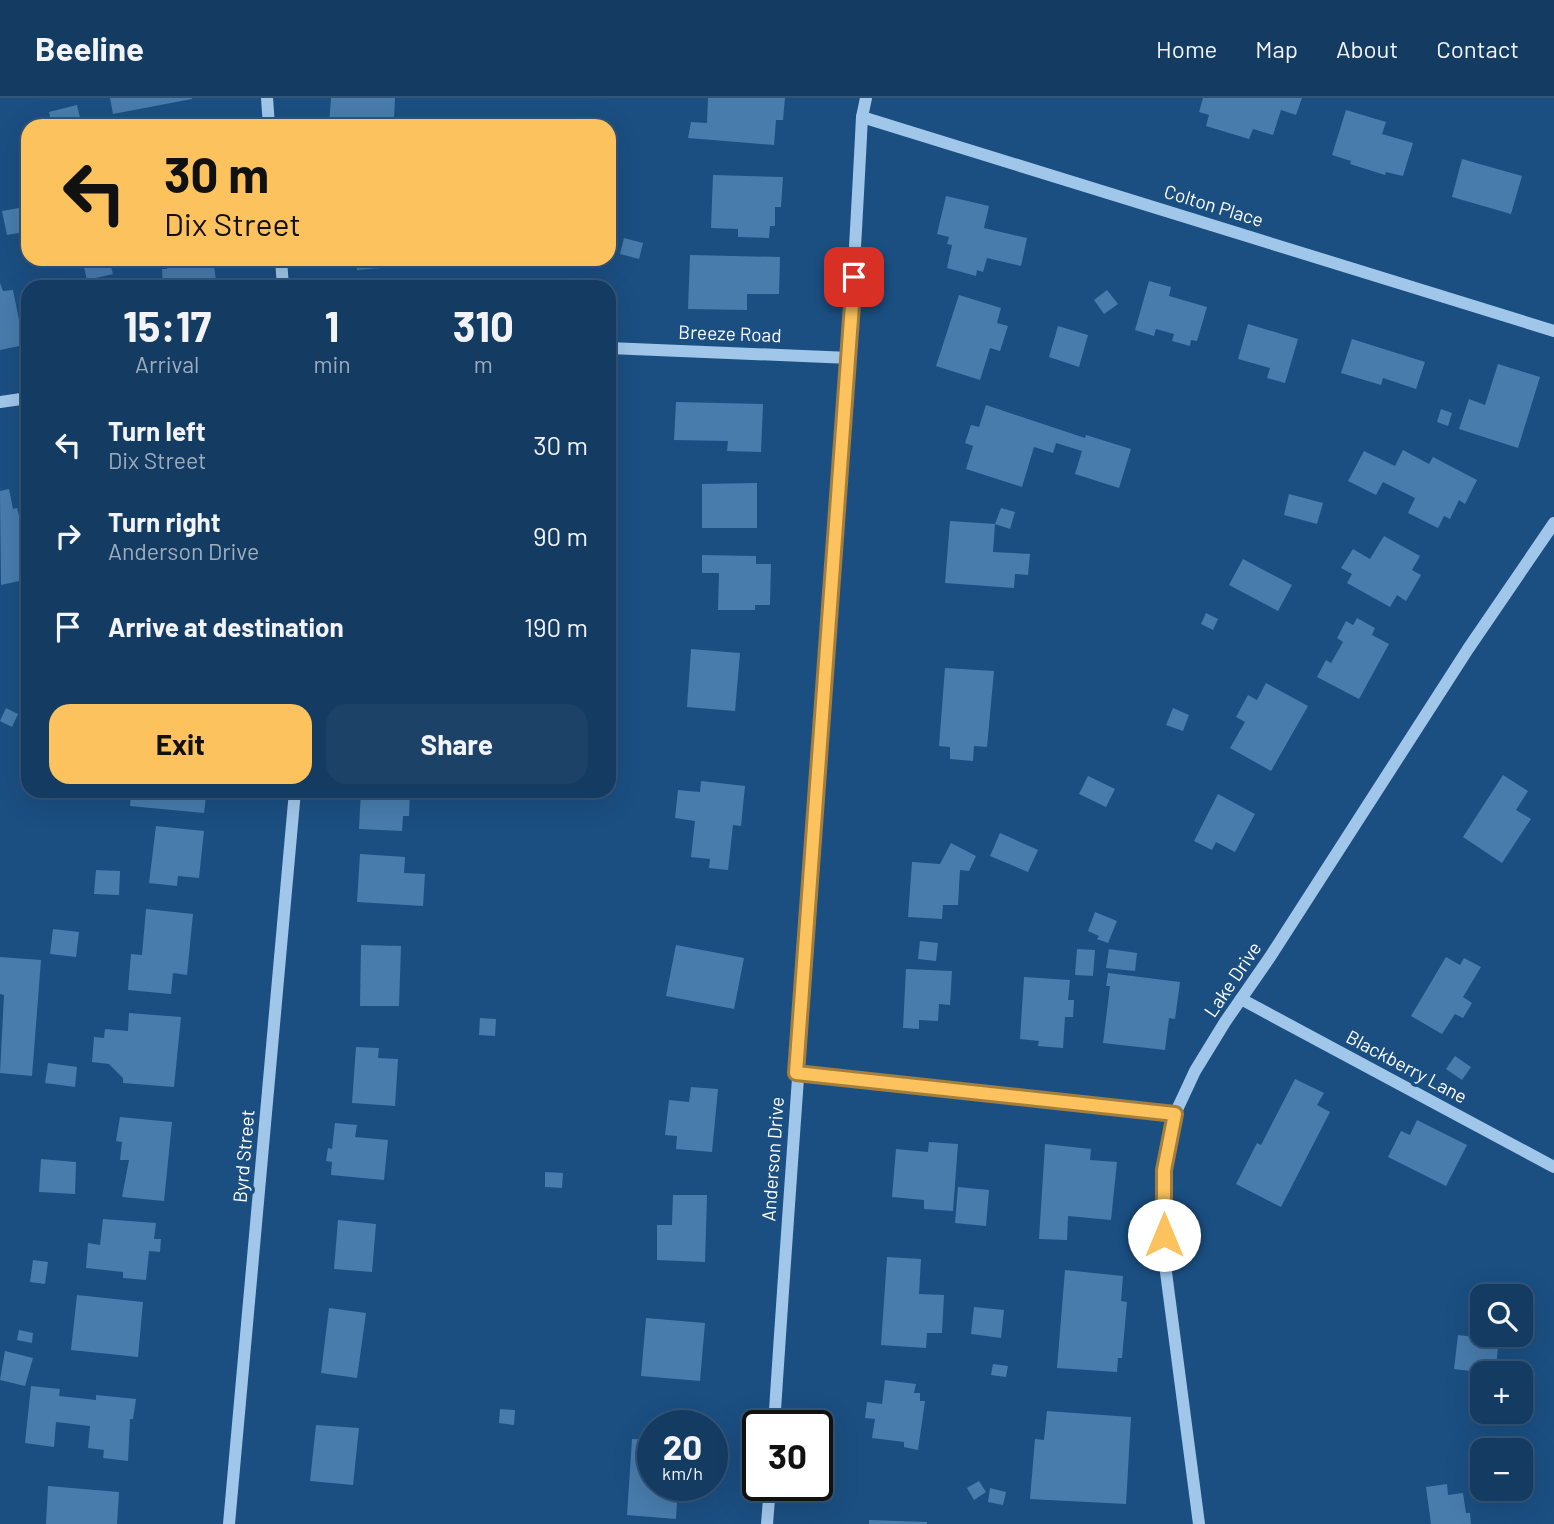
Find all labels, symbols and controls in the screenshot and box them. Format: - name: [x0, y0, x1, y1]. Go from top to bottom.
- text: Beeline: [35, 28, 144, 68]
- text: Home: [1156, 34, 1217, 63]
- text: Map: [1255, 34, 1298, 63]
- text: About: [1336, 34, 1398, 63]
- text: Contact: [1436, 34, 1519, 63]
- text: 30 m: [164, 144, 269, 203]
- icon: left: [49, 147, 140, 238]
- street label: Colton Place: [1162, 179, 1266, 231]
- text: Dix Street: [164, 204, 301, 242]
- pin: [824, 247, 884, 307]
- icon: arrive: [835, 258, 873, 296]
- text: 15:17: [123, 300, 211, 350]
- text: 1: [325, 300, 339, 350]
- text: 310: [453, 300, 514, 350]
- street label: Breeze Road: [678, 320, 782, 346]
- text: Arrival: [135, 350, 199, 378]
- text: min: [313, 350, 351, 378]
- text: m: [474, 350, 493, 378]
- text: Turn left: [108, 415, 206, 446]
- icon: left: [49, 426, 87, 464]
- text: 30 m: [533, 429, 588, 460]
- text: Dix Street: [108, 446, 206, 474]
- text: Turn right: [108, 506, 221, 537]
- icon: right: [49, 517, 87, 555]
- text: 90 m: [533, 520, 588, 551]
- text: Anderson Drive: [108, 537, 259, 565]
- icon: arrive: [49, 608, 87, 646]
- text: Arrive at destination: [108, 611, 344, 642]
- text: 190 m: [524, 611, 588, 642]
- button: Exit: [49, 704, 312, 784]
- button: Share: [326, 704, 588, 784]
- street label: Lake Drive: [1198, 937, 1266, 1021]
- street label: Blackberry Lane: [1343, 1025, 1471, 1107]
- street label: Anderson Drive: [756, 1096, 788, 1222]
- street label: Byrd Street: [227, 1108, 259, 1204]
- position arrow: [1127, 1198, 1201, 1272]
- map controls: [1470, 1284, 1533, 1501]
- button: search: [1470, 1284, 1533, 1347]
- button: +: [1470, 1361, 1533, 1424]
- speed limit sign: 30: [742, 1410, 833, 1501]
- text: 20: [663, 1425, 702, 1467]
- button: −: [1470, 1438, 1533, 1501]
- text: km/h: [662, 1462, 703, 1484]

